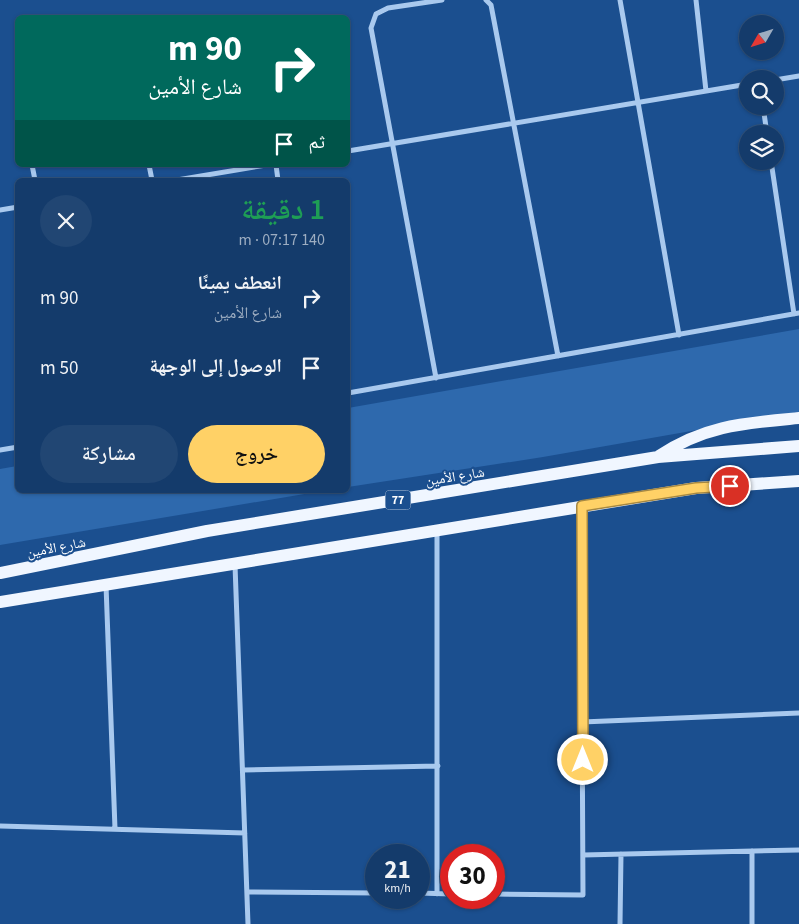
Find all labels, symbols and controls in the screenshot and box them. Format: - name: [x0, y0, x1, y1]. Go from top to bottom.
- north arrow: [739, 15, 784, 60]
- map controls: [739, 15, 784, 170]
- text: 90 m: [168, 24, 242, 74]
- icon: right: [260, 35, 325, 100]
- button: search: [739, 70, 784, 115]
- text: شارع الأمين: [148, 71, 242, 103]
- button: layers: [739, 125, 784, 170]
- text: ثم: [308, 129, 325, 156]
- icon: arrive: [270, 130, 298, 158]
- text: 1 دقيقة: [241, 188, 325, 231]
- button: close: [40, 195, 92, 247]
- text: 140 m · 07:17: [238, 229, 325, 251]
- text: انعطف يمينًا: [198, 270, 282, 297]
- icon: right: [297, 284, 325, 312]
- text: 90 m: [40, 285, 78, 312]
- text: شارع الأمين: [214, 302, 282, 324]
- text: الوصول إلى الوجهة: [149, 353, 282, 380]
- icon: arrive: [297, 354, 325, 382]
- text: 50 m: [40, 355, 78, 382]
- button: مشاركة: [40, 425, 178, 483]
- button: خروج: [188, 425, 325, 483]
- street label: شارع الأمين: [424, 462, 486, 492]
- pin: [709, 465, 751, 507]
- icon: arrive: [716, 472, 744, 500]
- road number: 77: [386, 490, 410, 510]
- street label: شارع الأمين: [25, 532, 87, 563]
- position arrow: [556, 733, 608, 785]
- speed limit sign: 30: [440, 844, 505, 909]
- text: 21: [384, 852, 411, 888]
- text: km/h: [384, 880, 411, 897]

